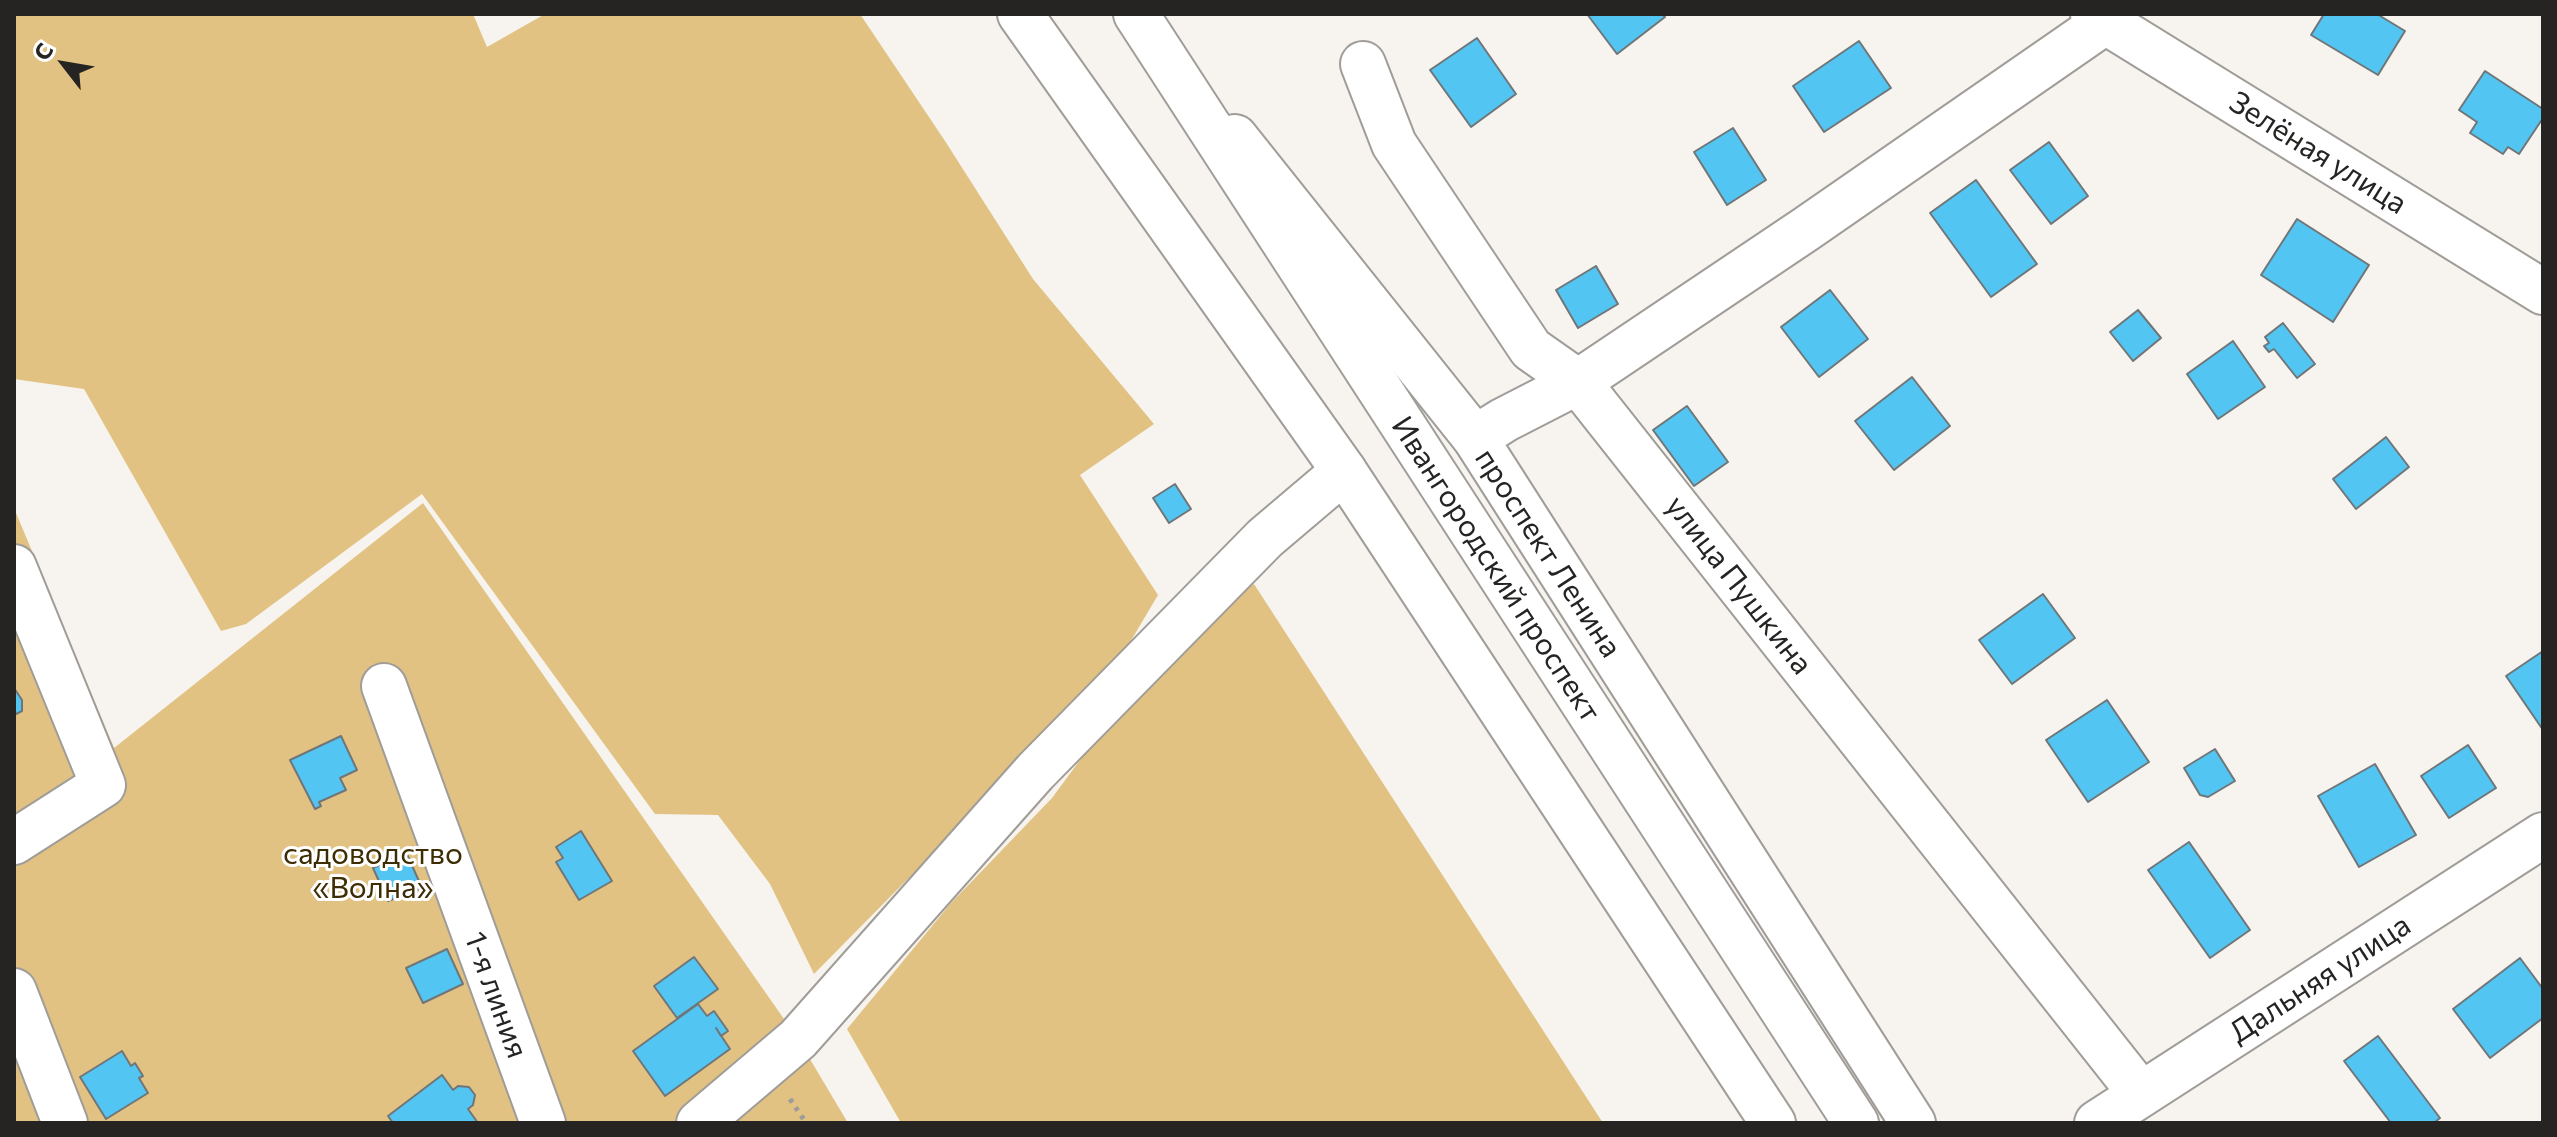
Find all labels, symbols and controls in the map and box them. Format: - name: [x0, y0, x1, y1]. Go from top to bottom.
- north arrow: [24, 24, 104, 104]
- text: С: [28, 38, 58, 65]
- street label: Зелёная улица: [2223, 84, 2413, 222]
- street label: Ивангородский проспект: [1384, 410, 1608, 728]
- street label: проспект Ленина: [1467, 442, 1629, 664]
- street label: улица Пушкина: [1658, 489, 1820, 681]
- park label: садоводство «Волна»: [283, 836, 463, 906]
- street label: Дальняя улица: [2223, 907, 2417, 1051]
- street label: 1-я линия: [457, 927, 535, 1063]

